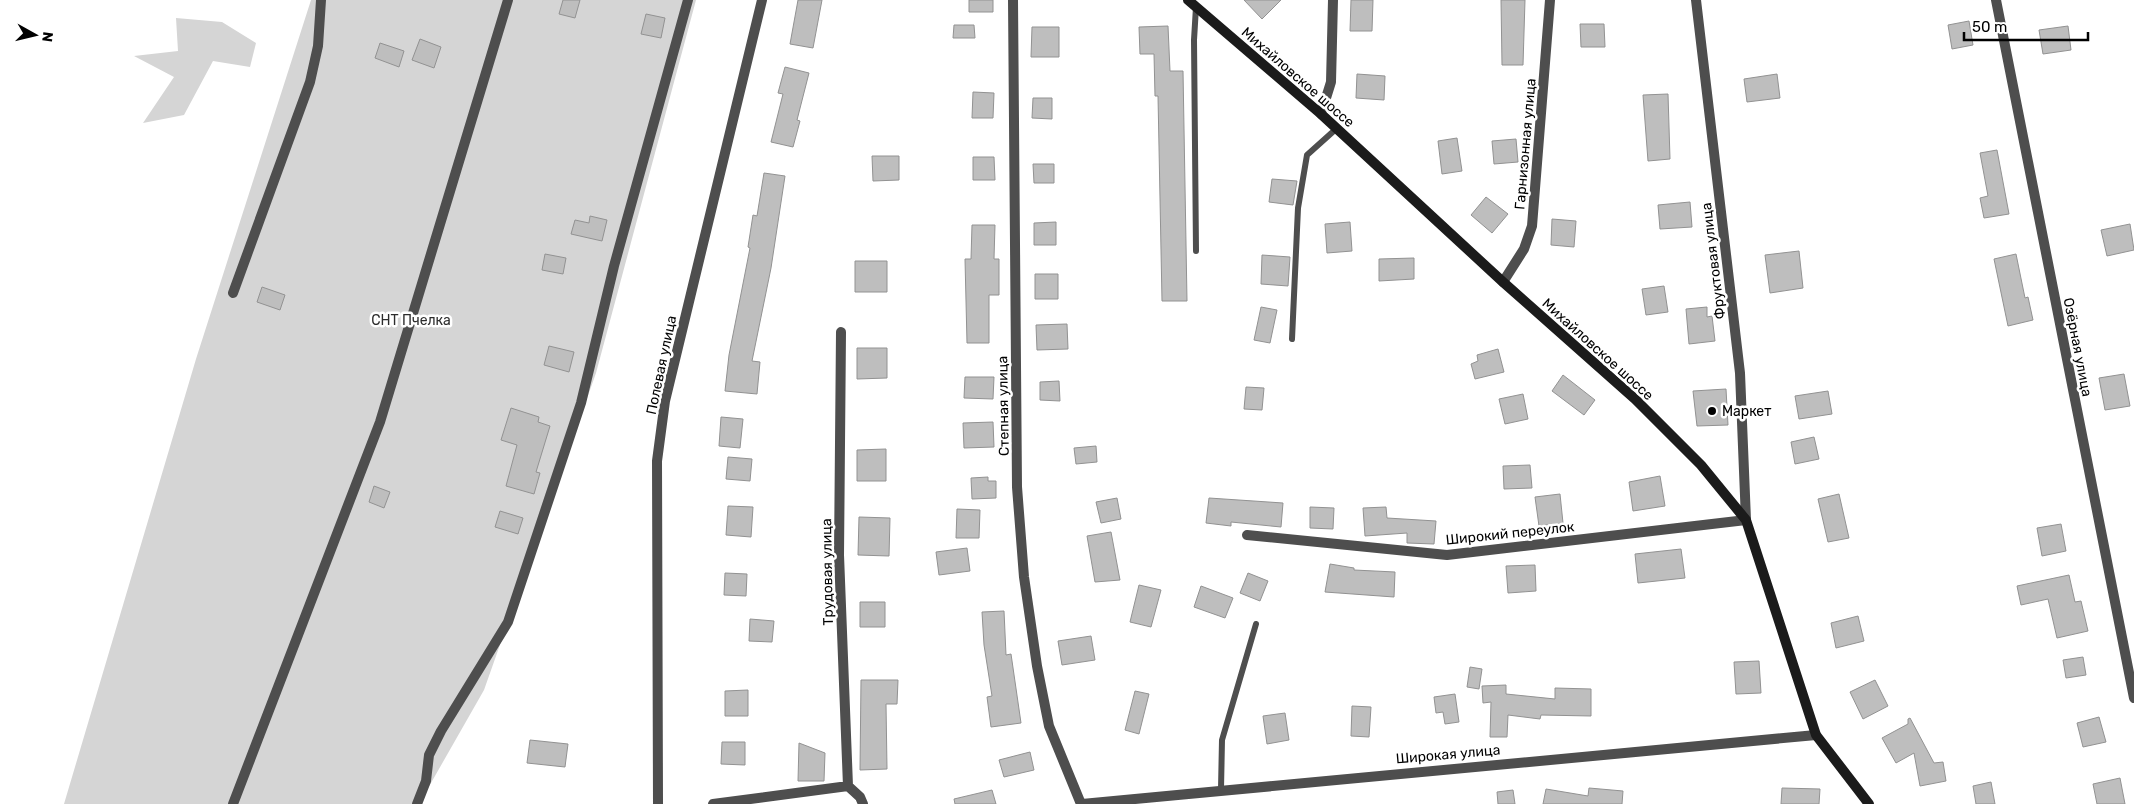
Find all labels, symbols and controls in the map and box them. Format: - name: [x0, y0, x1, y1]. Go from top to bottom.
- north arrow: [10, 10, 60, 60]
- scale bar: [1964, 10, 2088, 42]
- text: 50 m: [1972, 18, 2007, 36]
- street label: Михайловское шоссе: [1238, 24, 1358, 131]
- text: N: [38, 31, 56, 43]
- street label: Гарнизонная улица: [1511, 78, 1540, 210]
- street label: Фруктовая улица: [1698, 202, 1729, 320]
- street label: Михайловское шоссе: [1538, 295, 1657, 404]
- street label: Озёрная улица: [2060, 296, 2095, 398]
- park label: СНТ Пчелка: [371, 312, 451, 329]
- street label: Полевая улица: [643, 314, 680, 416]
- street label: Степная улица: [994, 356, 1013, 456]
- place label: Маркет: [1722, 403, 1771, 420]
- marker: Маркет: [1706, 405, 1718, 417]
- street label: Трудовая улица: [818, 518, 837, 626]
- street label: Широкий переулок: [1445, 518, 1576, 549]
- street label: Широкая улица: [1395, 741, 1501, 768]

